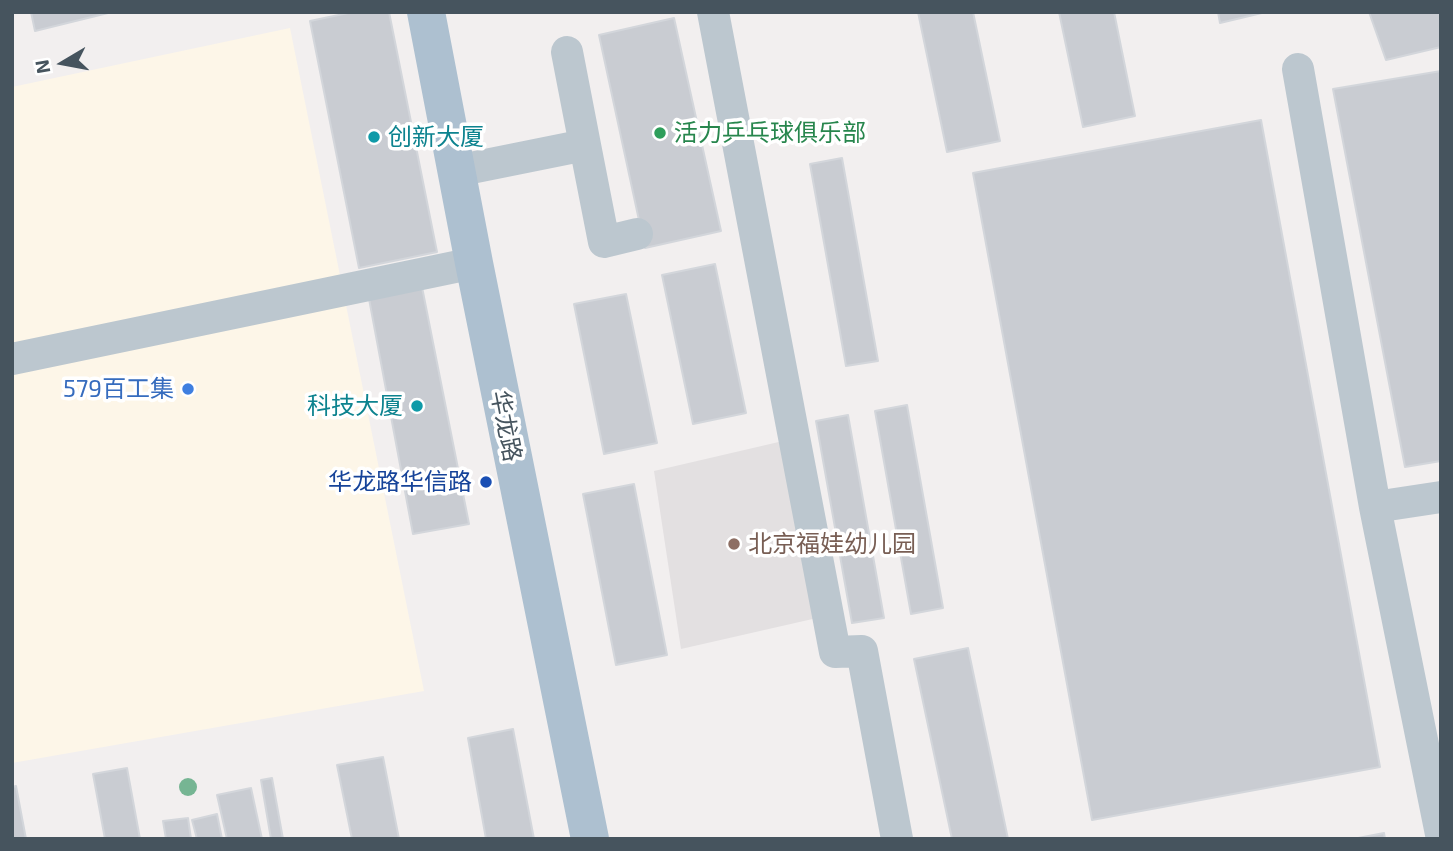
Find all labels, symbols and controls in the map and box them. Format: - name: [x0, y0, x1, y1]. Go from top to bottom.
- north arrow: [28, 28, 98, 98]
- text: N: [29, 58, 54, 75]
- place label: 活力乒乓球俱乐部: [674, 119, 866, 147]
- place label: 创新大厦: [388, 123, 484, 151]
- marker: 活力乒乓球俱乐部: [652, 125, 668, 141]
- marker: 创新大厦: [366, 129, 382, 145]
- place label: 579百工集: [63, 375, 174, 403]
- marker: 579百工集: [180, 381, 196, 397]
- street label: 华龙路: [485, 388, 527, 464]
- place label: 科技大厦: [307, 392, 403, 420]
- marker: 科技大厦: [409, 398, 425, 414]
- place label: 华龙路华信路: [328, 468, 472, 496]
- marker: 华龙路华信路: [478, 474, 494, 490]
- place label: 北京福娃幼儿园: [748, 530, 916, 558]
- marker: 北京福娃幼儿园: [726, 536, 742, 552]

